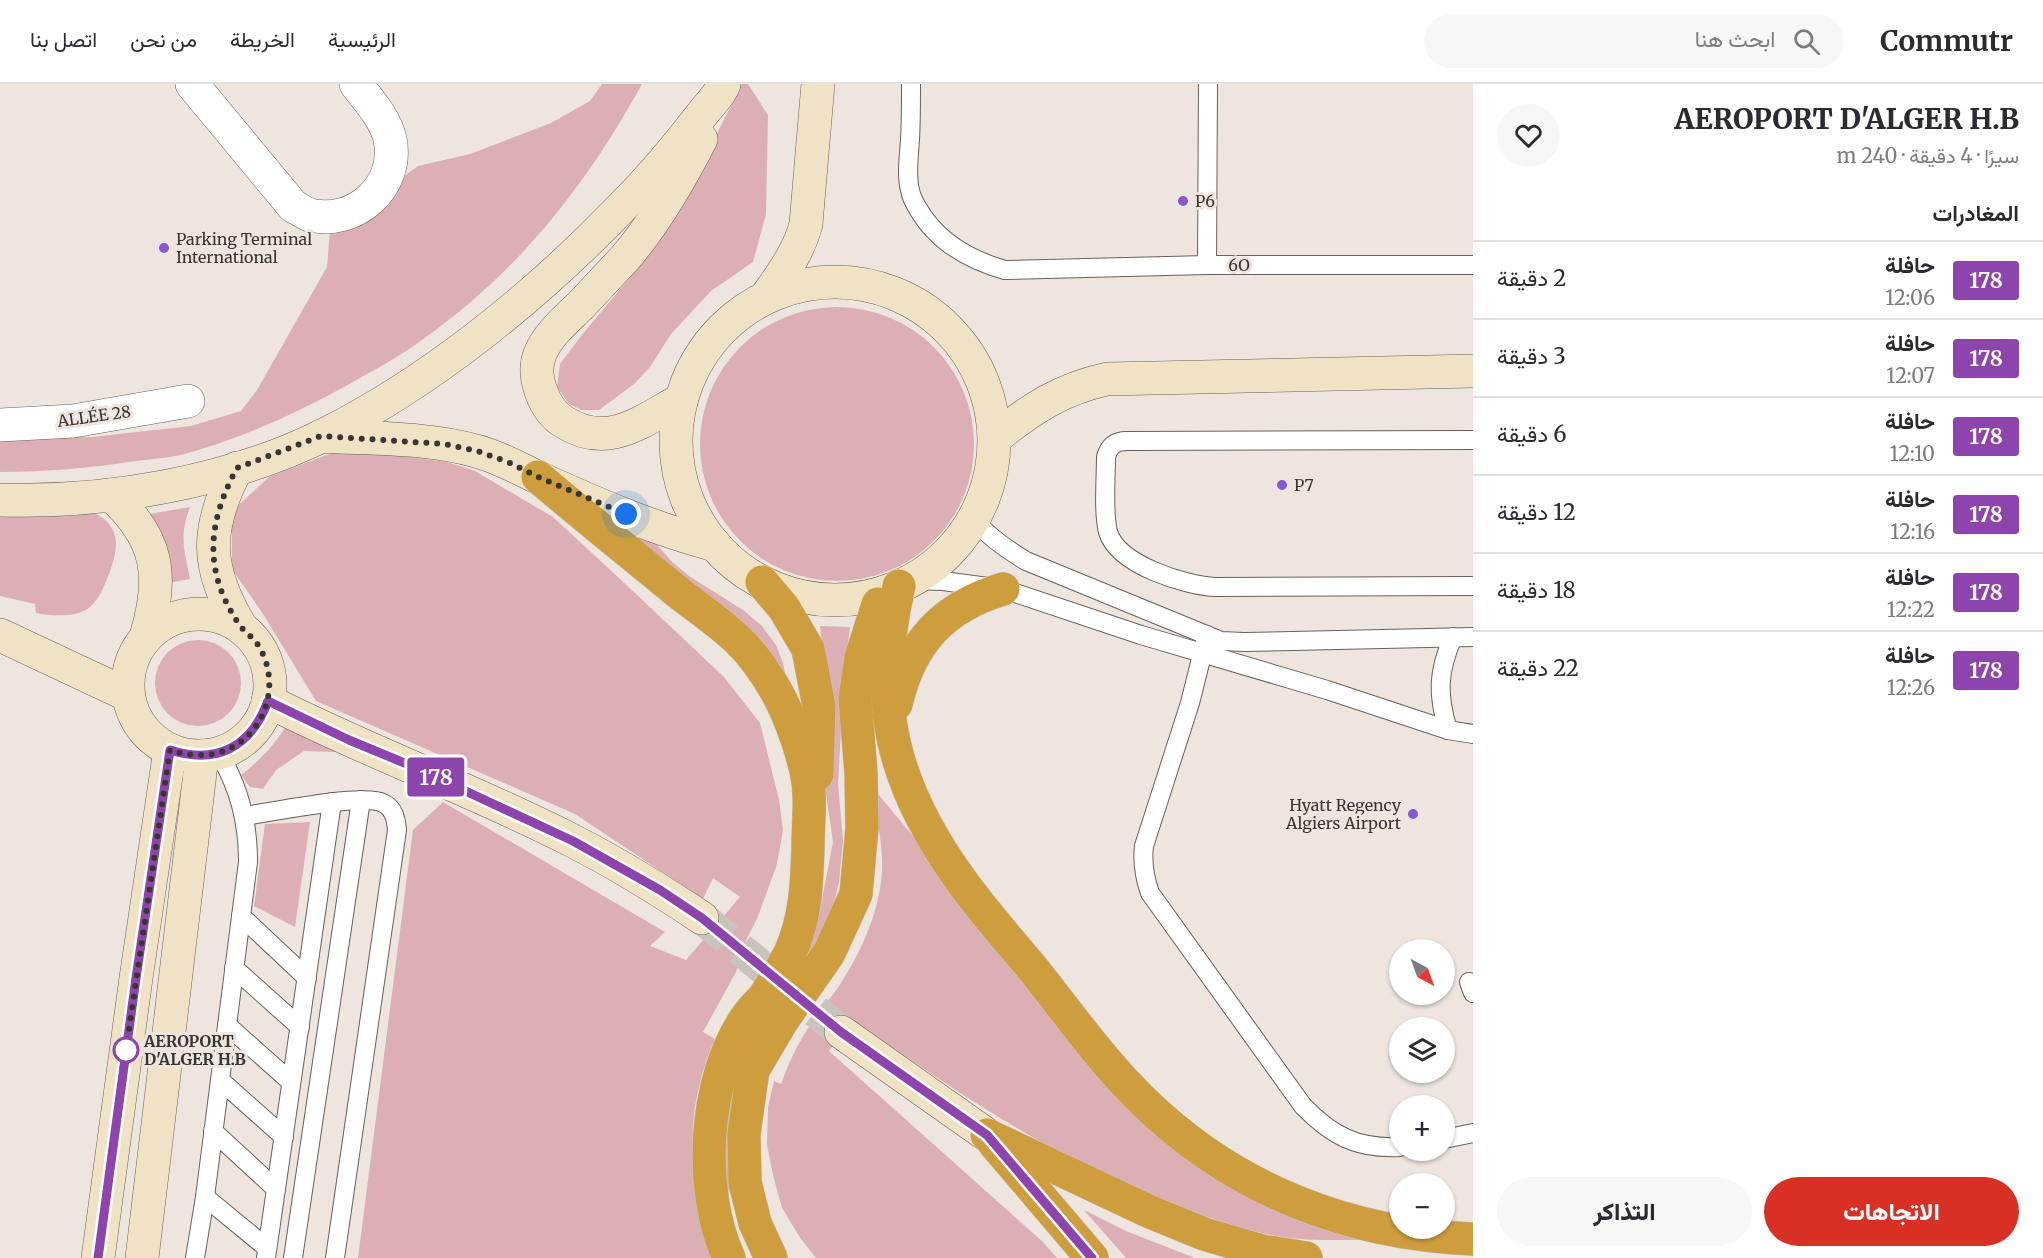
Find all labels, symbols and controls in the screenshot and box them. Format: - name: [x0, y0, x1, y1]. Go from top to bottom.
- search box: [1424, 14, 1844, 68]
- text: Commutr: [1880, 23, 2013, 59]
- text: ابحث هنا: [1695, 25, 1775, 53]
- icon: search: [1790, 25, 1823, 58]
- text: اتصل بنا: [30, 26, 97, 53]
- text: من نحن: [130, 26, 197, 53]
- text: الخريطة: [230, 26, 295, 53]
- text: الرئيسية: [328, 26, 396, 53]
- text: AEROPORT D'ALGER H.B: [1674, 101, 2019, 137]
- button: heart: [1497, 104, 1560, 167]
- text: سيرًا · 4 دقيقة · 240 m: [1837, 143, 2019, 168]
- place label: P6: [1195, 191, 1215, 211]
- marker: P6: [1176, 194, 1190, 208]
- text: المغادرات: [1933, 199, 2019, 227]
- place label: Parking Terminal International: [176, 229, 312, 267]
- marker: Parking Terminal International: [157, 241, 171, 255]
- text: حافلة: [1885, 251, 1935, 279]
- street label: 6O: [1228, 255, 1250, 275]
- text: 2 دقيقة: [1497, 264, 1566, 292]
- text: 178: [1969, 267, 2003, 294]
- text: 12:06: [1885, 285, 1935, 310]
- text: حافلة: [1885, 329, 1935, 357]
- text: 3 دقيقة: [1497, 342, 1566, 370]
- text: 178: [1969, 345, 2003, 372]
- text: 12:07: [1886, 363, 1935, 388]
- street label: ALLÉE 28: [55, 401, 132, 431]
- text: حافلة: [1885, 407, 1935, 435]
- text: 6 دقيقة: [1497, 420, 1566, 448]
- text: 178: [1969, 423, 2003, 450]
- text: 12:10: [1890, 441, 1935, 466]
- place label: P7: [1294, 475, 1314, 495]
- marker: P7: [1275, 478, 1289, 492]
- text: حافلة: [1885, 485, 1935, 513]
- text: 12 دقيقة: [1497, 498, 1576, 526]
- your location: [611, 499, 641, 529]
- text: 178: [1969, 501, 2003, 528]
- text: 12:16: [1890, 519, 1935, 544]
- text: حافلة: [1885, 563, 1935, 591]
- text: 18 دقيقة: [1497, 576, 1576, 604]
- text: 178: [1969, 579, 2003, 606]
- text: 12:22: [1887, 597, 1935, 622]
- text: حافلة: [1885, 641, 1935, 669]
- text: 22 دقيقة: [1497, 654, 1579, 682]
- text: 178: [1969, 657, 2003, 684]
- text: 12:26: [1887, 675, 1935, 700]
- line badge: 178: [402, 758, 470, 796]
- text: 178: [419, 764, 453, 791]
- place label: Hyatt Regency Algiers Airport: [1285, 795, 1402, 833]
- marker: Hyatt Regency Algiers Airport: [1406, 807, 1420, 821]
- north arrow: [1389, 939, 1455, 1005]
- map controls: [1389, 939, 1455, 1239]
- button: layers: [1389, 1017, 1455, 1083]
- place label: AEROPORT D'ALGER H.B: [143, 1031, 246, 1069]
- marker: AEROPORT D'ALGER H.B: [113, 1037, 139, 1063]
- button: +: [1389, 1095, 1455, 1161]
- button: −: [1389, 1173, 1455, 1239]
- button: التذاكر: [1497, 1177, 1752, 1246]
- button: الاتجاهات: [1764, 1177, 2019, 1246]

